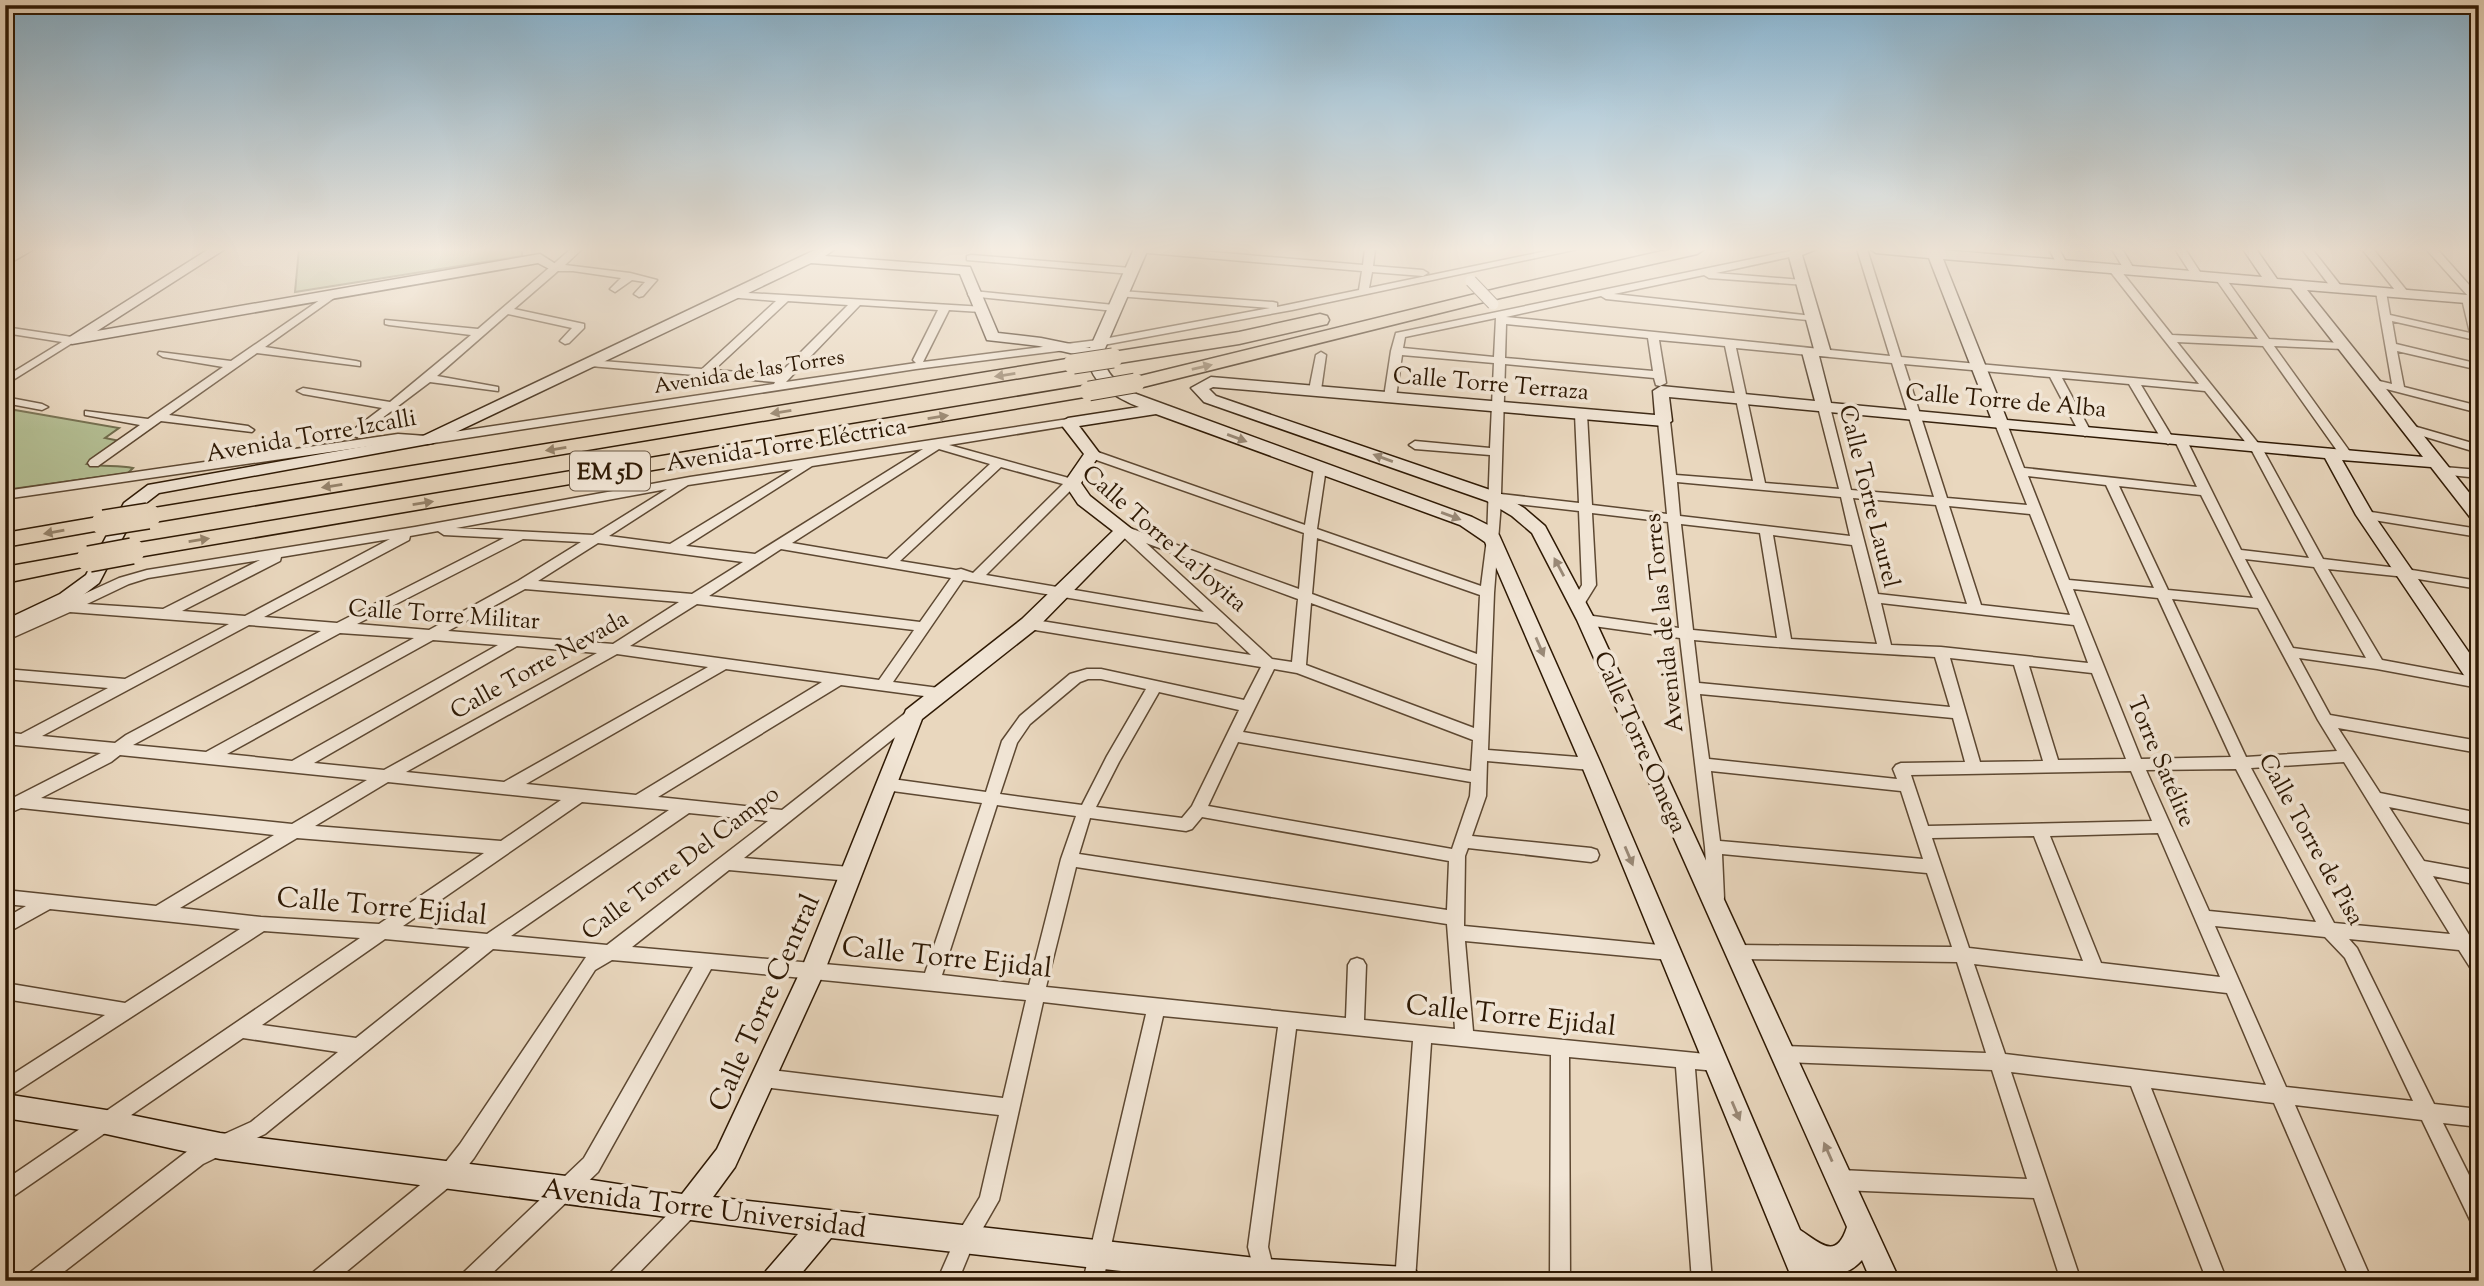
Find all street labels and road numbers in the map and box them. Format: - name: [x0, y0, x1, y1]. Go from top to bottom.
- street label: Avenida de las Torres: [652, 343, 847, 403]
- street label: Calle Torre Terraza: [1391, 359, 1590, 411]
- street label: Calle Torre de Alba: [1904, 376, 2108, 428]
- street label: Calle Torre Laurel: [1829, 401, 1907, 592]
- street label: Avenida Torre Izcalli: [203, 402, 419, 472]
- street label: Avenida Torre Eléctrica: [664, 410, 909, 482]
- road number: EM 5D: [570, 452, 650, 491]
- street label: Calle Torre La Joyita: [1073, 458, 1254, 621]
- street label: Avenida de las Torres: [1637, 511, 1693, 734]
- street label: Calle Torre Militar: [347, 592, 541, 640]
- street label: Calle Torre Nevada: [445, 603, 635, 729]
- street label: Calle Torre Omega: [1584, 646, 1695, 839]
- street label: Torre Satélite: [2117, 691, 2203, 833]
- street label: Calle Torre de Pisa: [2249, 748, 2372, 932]
- street label: Calle Torre Del Campo: [575, 778, 787, 949]
- street label: Calle Torre Ejidal: [275, 879, 489, 937]
- street label: Calle Torre Central: [700, 888, 832, 1118]
- street label: Calle Torre Ejidal: [840, 928, 1054, 990]
- street label: Calle Torre Ejidal: [1404, 986, 1618, 1048]
- street label: Avenida Torre Universidad: [539, 1170, 869, 1250]

